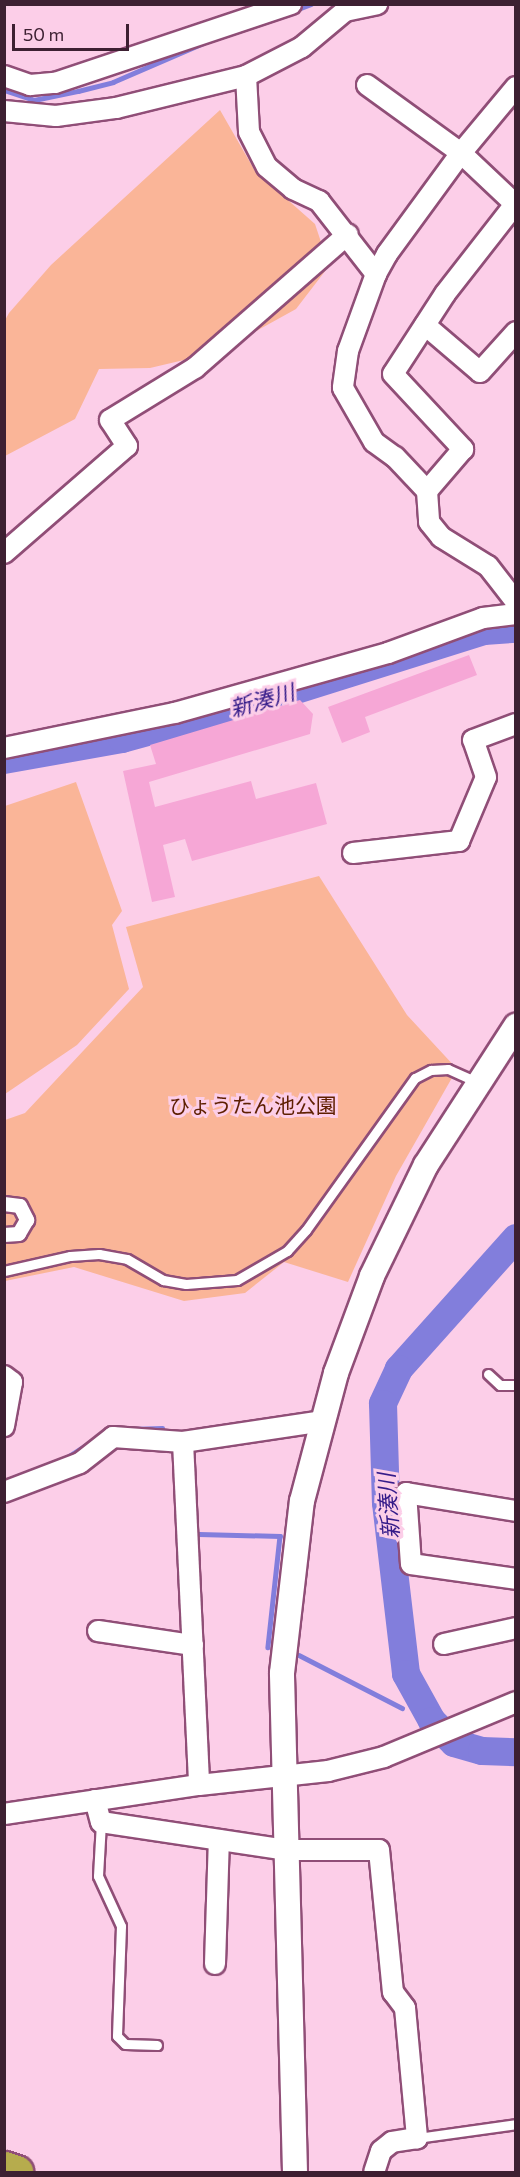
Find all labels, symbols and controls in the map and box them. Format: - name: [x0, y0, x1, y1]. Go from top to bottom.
- scale bar: [15, 12, 132, 50]
- text: 50 m: [23, 23, 64, 45]
- water label: 新湊川: [227, 678, 297, 722]
- park label: ひょうたん池公園: [169, 1092, 337, 1118]
- water label: 新湊川: [373, 1472, 403, 1540]

